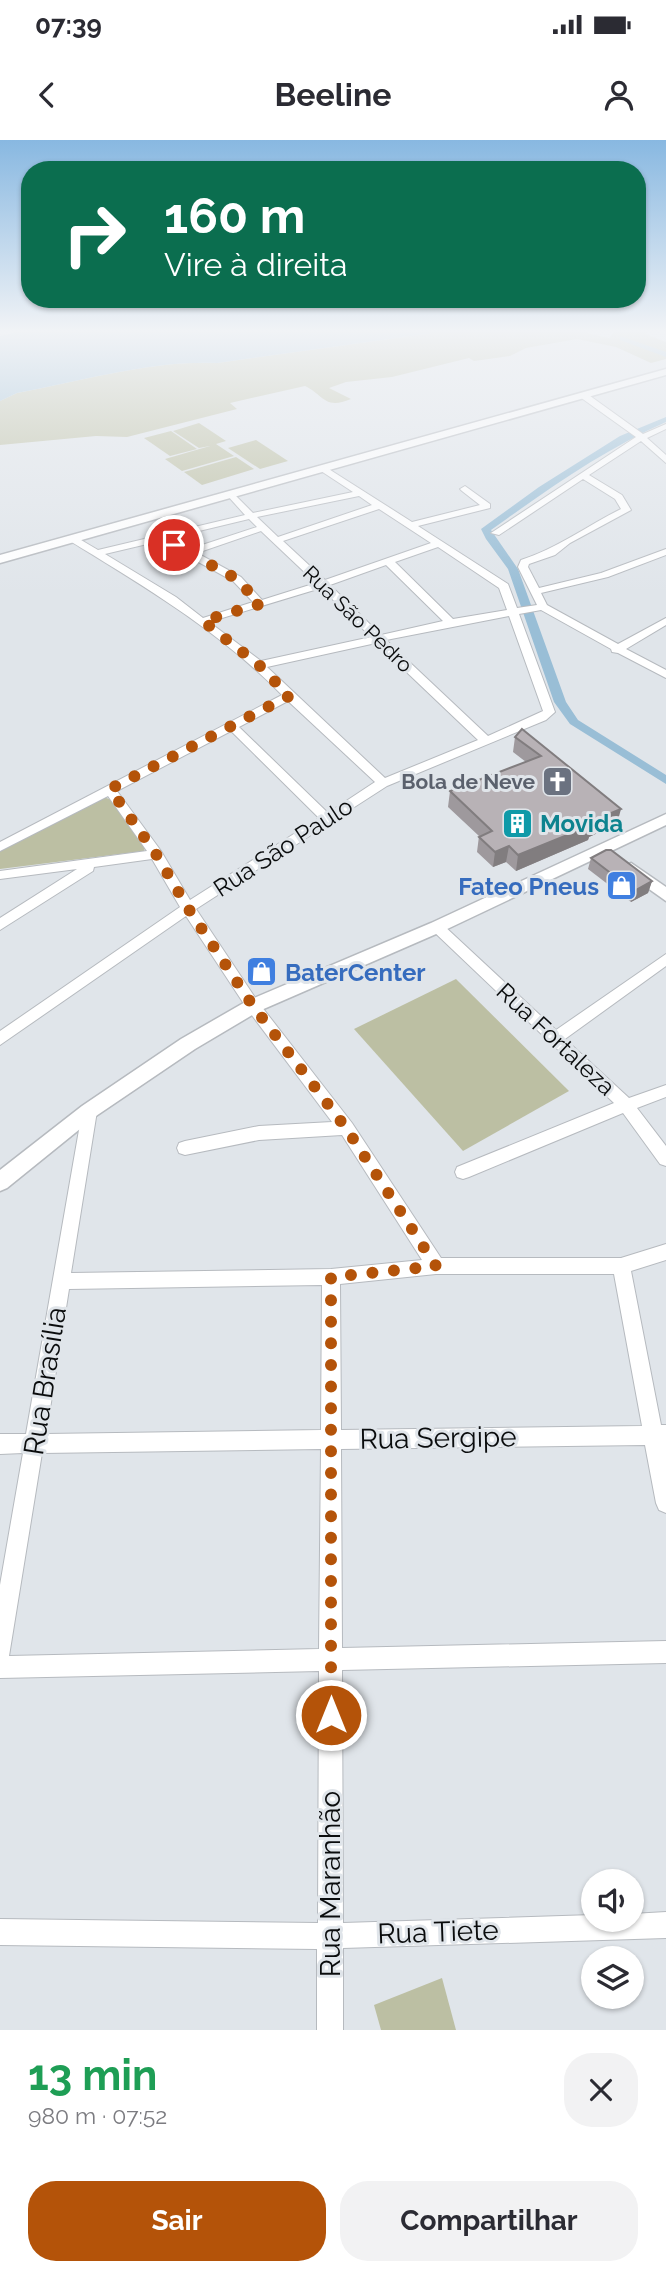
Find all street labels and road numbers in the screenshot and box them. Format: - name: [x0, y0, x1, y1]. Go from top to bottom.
- street label: Rua São Pedro: [298, 560, 418, 678]
- street label: Rua São Paulo: [208, 791, 358, 903]
- street label: Rua Fortaleza: [491, 977, 621, 1101]
- street label: Rua Brasília: [17, 1305, 73, 1457]
- street label: Rua Sergipe: [359, 1420, 517, 1456]
- street label: Rua Maranhão: [314, 1791, 347, 1977]
- street label: Rua Tiete: [377, 1913, 499, 1951]

